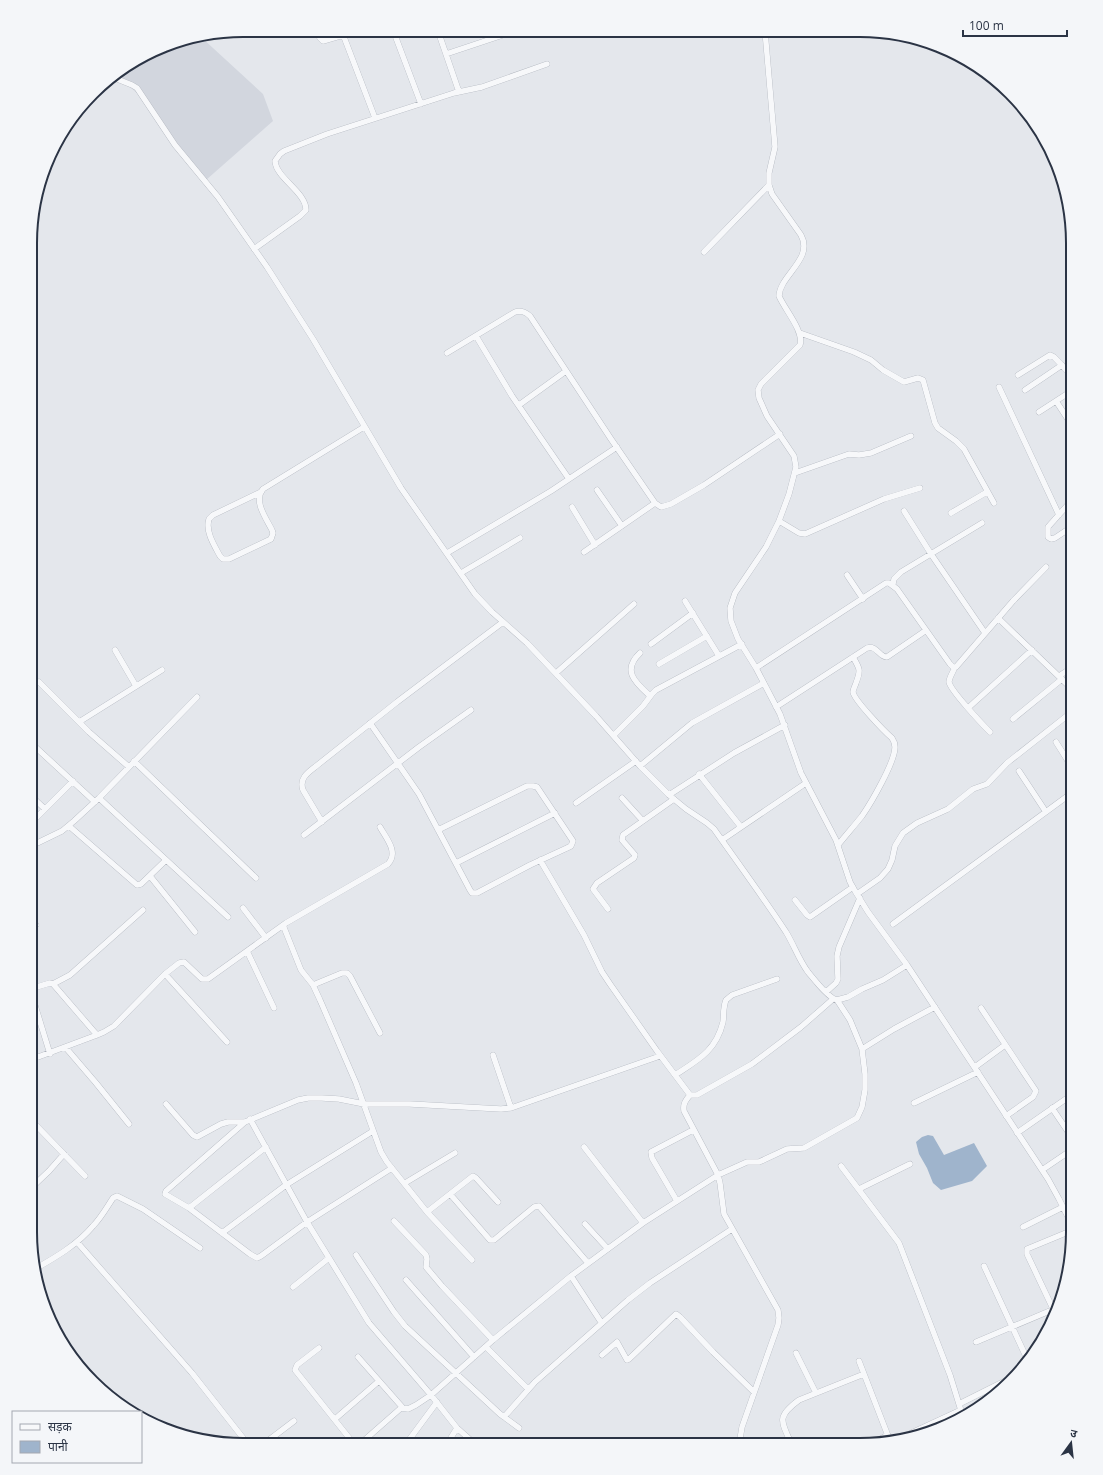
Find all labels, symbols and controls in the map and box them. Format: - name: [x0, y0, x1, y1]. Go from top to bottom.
- scale bar: [963, 12, 1067, 38]
- text: 100 m: [969, 17, 1004, 34]
- legend: [12, 1411, 142, 1463]
- text: सड़क: [48, 1418, 73, 1435]
- north arrow: [1051, 1423, 1091, 1463]
- text: उ: [1069, 1425, 1079, 1441]
- text: पानी: [48, 1438, 69, 1455]

